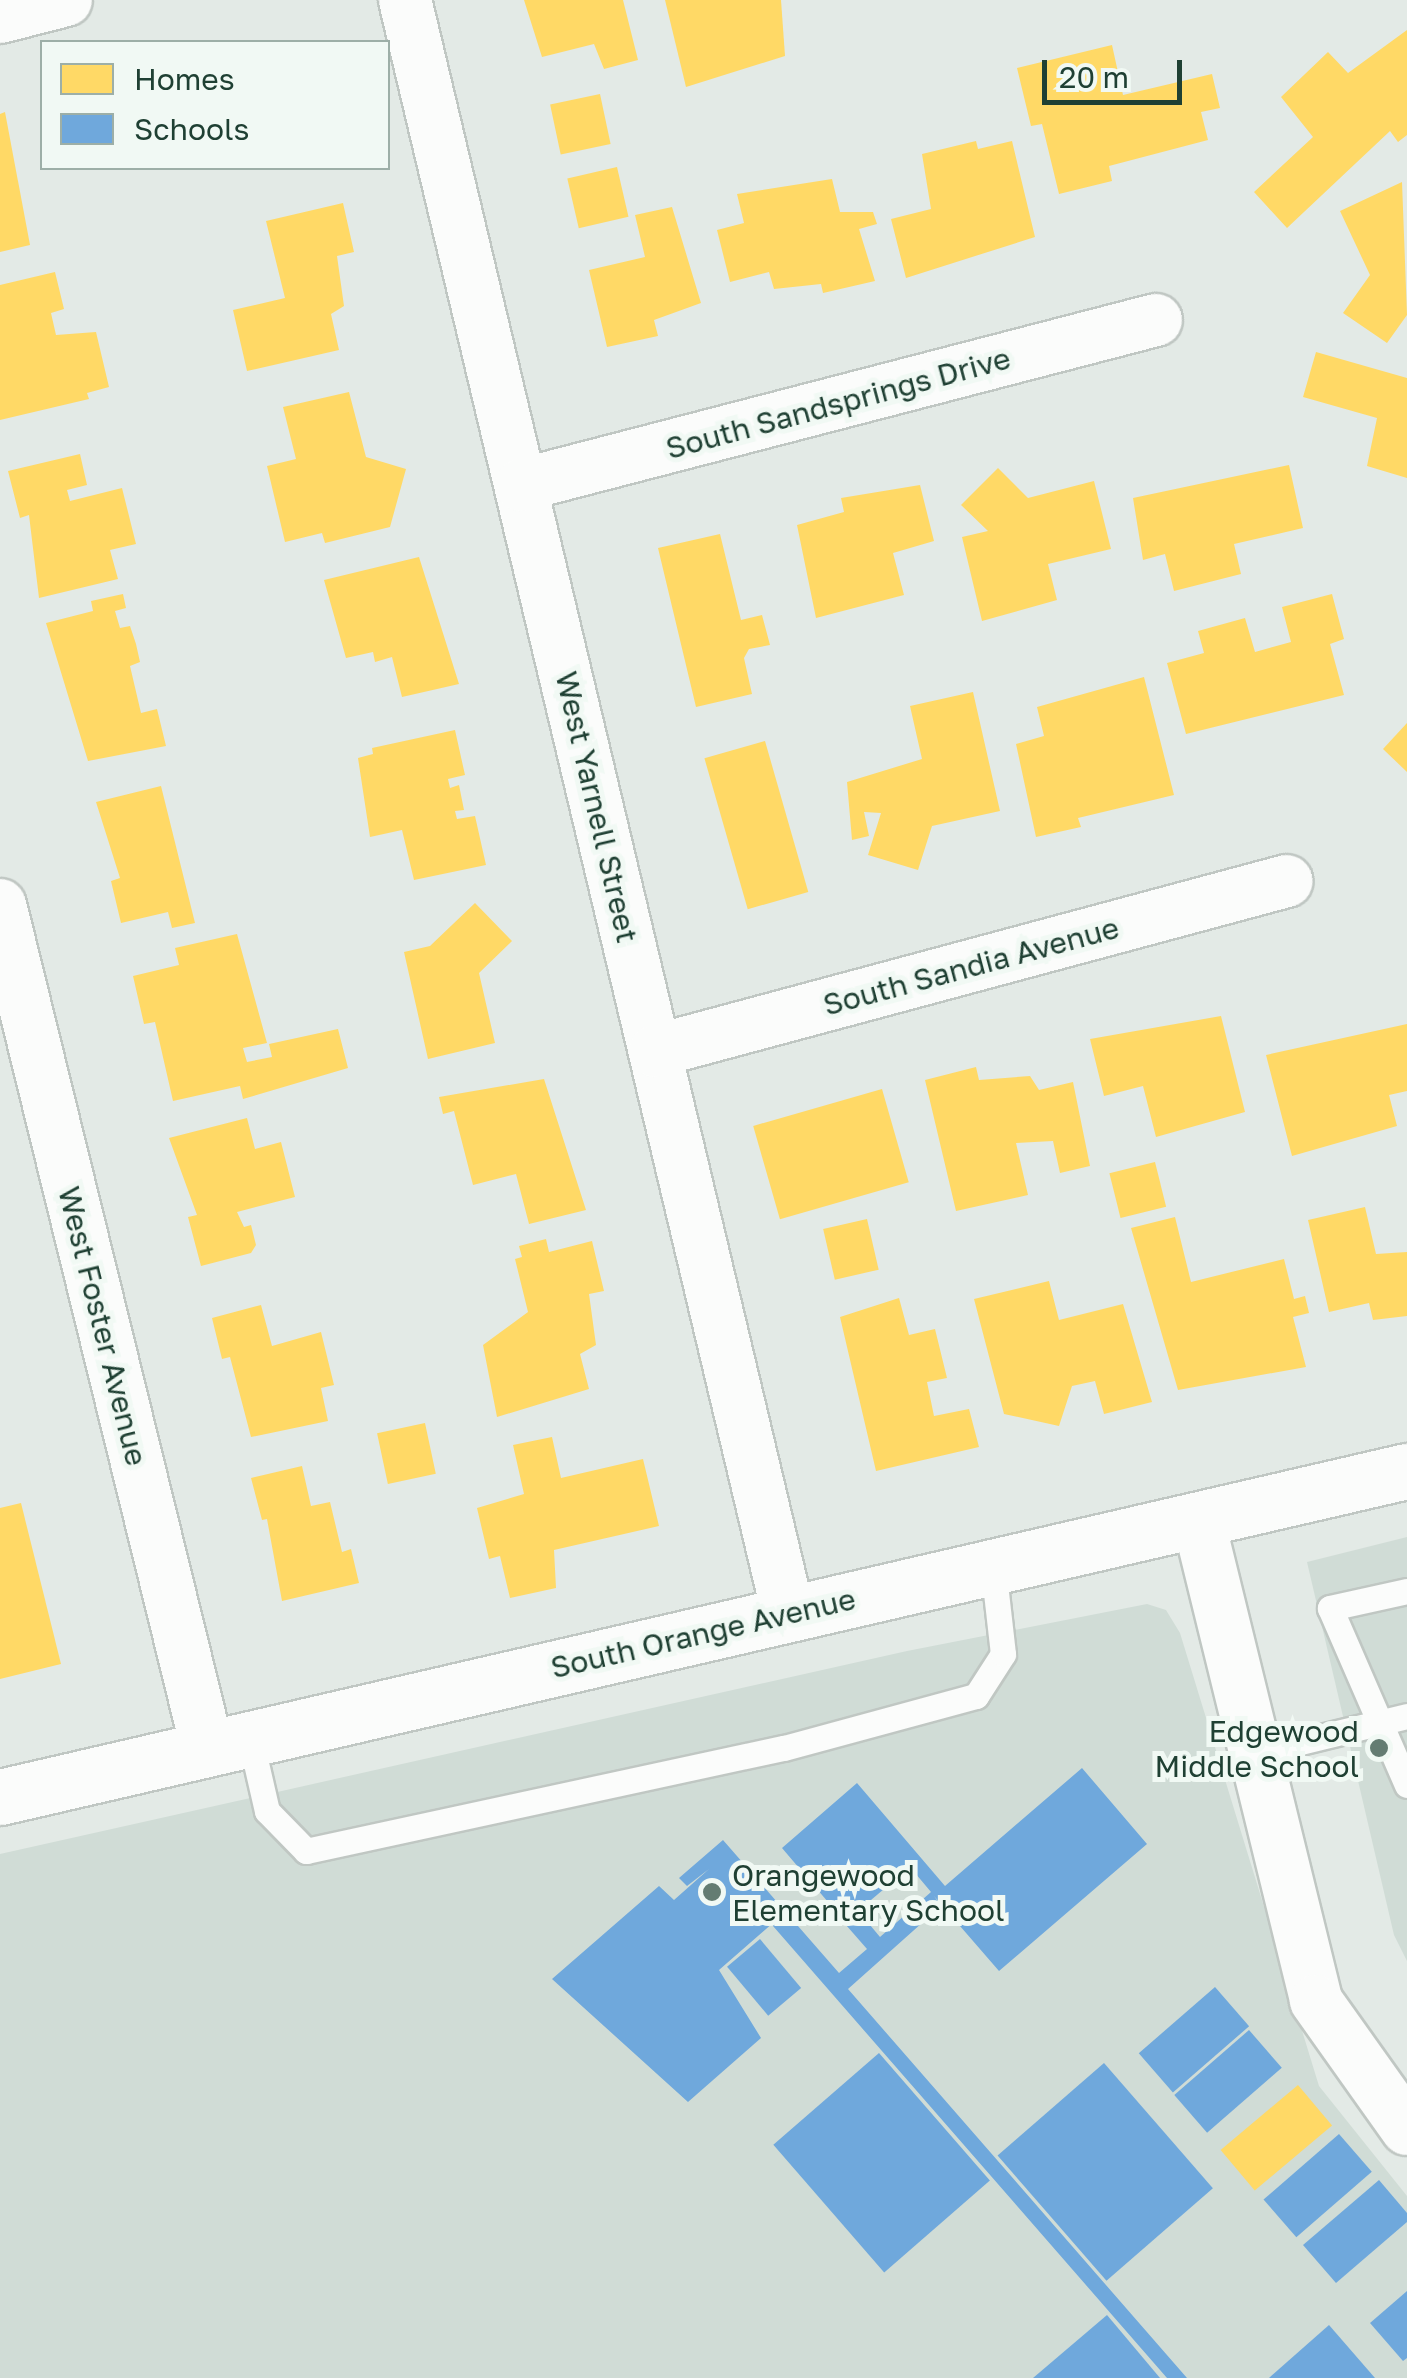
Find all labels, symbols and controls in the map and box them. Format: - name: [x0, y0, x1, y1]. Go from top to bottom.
- legend: [40, 40, 390, 170]
- scale bar: [1047, 40, 1187, 102]
- text: 20 m: [1059, 59, 1129, 95]
- text: Homes: [134, 61, 235, 97]
- text: Schools: [134, 111, 250, 147]
- street label: South Sandsprings Drive: [662, 340, 1014, 466]
- street label: West Yarnell Street: [548, 668, 646, 946]
- street label: South Sandia Avenue: [819, 909, 1123, 1023]
- street label: West Foster Avenue: [51, 1183, 155, 1469]
- street label: South Orange Avenue: [547, 1580, 859, 1686]
- place label: Edgewood Middle School: [1154, 1713, 1359, 1784]
- marker: Edgewood Middle School: [1368, 1737, 1390, 1759]
- place label: Orangewood Elementary School: [732, 1857, 1005, 1928]
- marker: Orangewood Elementary School: [701, 1881, 723, 1903]

